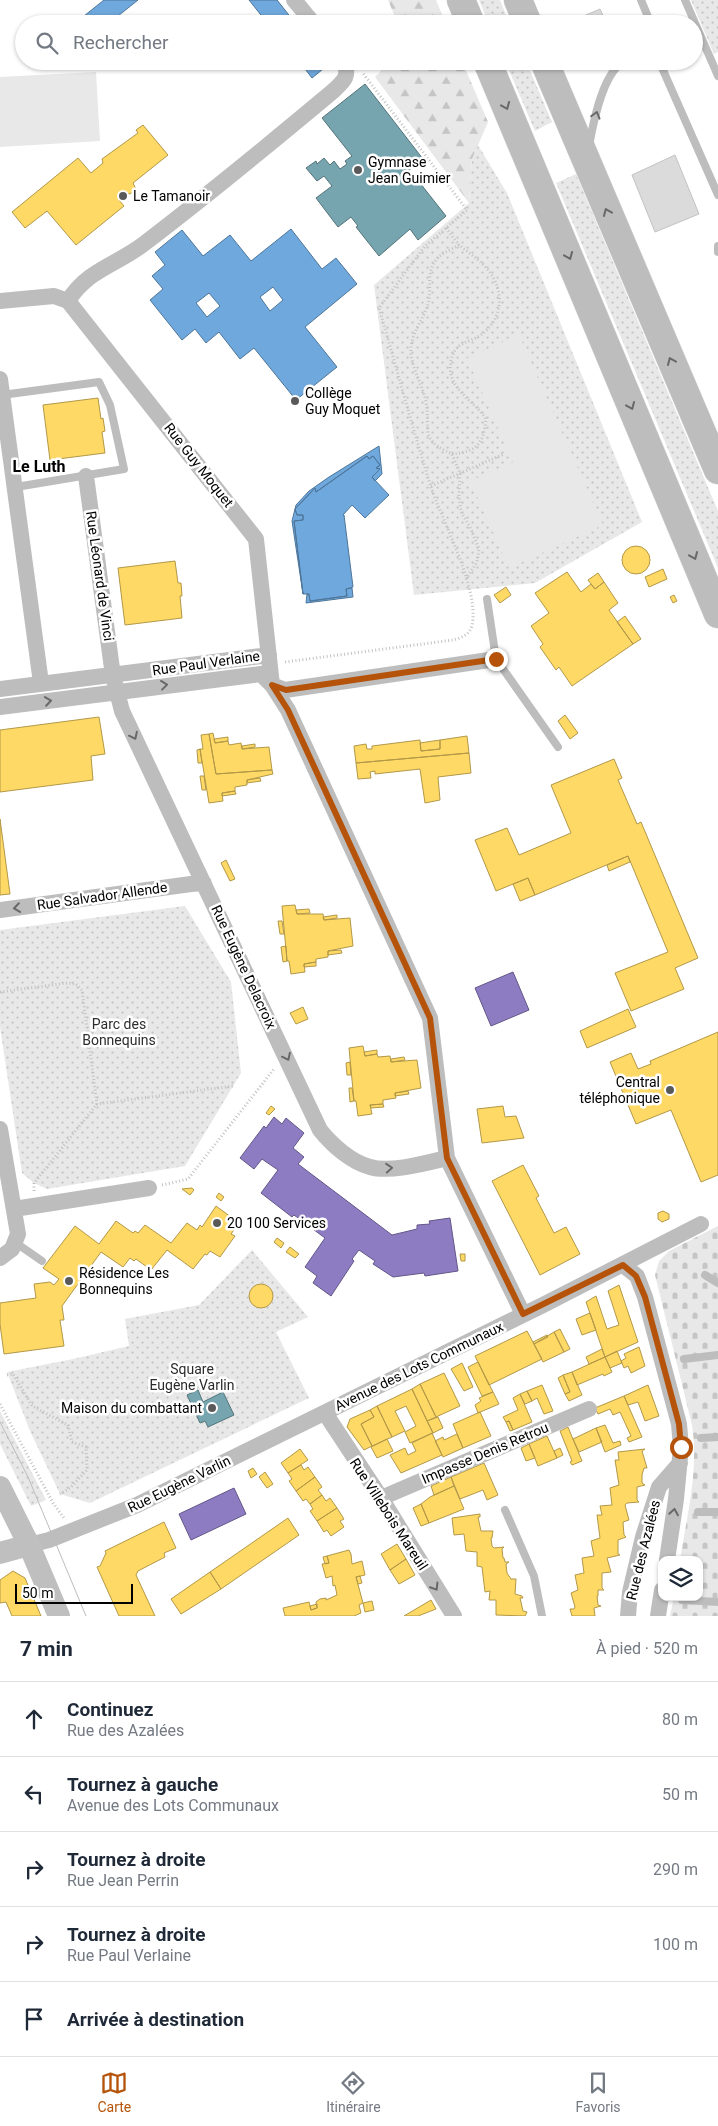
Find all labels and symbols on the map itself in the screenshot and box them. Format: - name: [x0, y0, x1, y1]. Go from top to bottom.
- one-way arrow: [499, 101, 510, 110]
- one-way arrow: [590, 110, 601, 119]
- place label: Gymnase Jean Guimier: [368, 154, 451, 186]
- marker: Gymnase Jean Guimier: [352, 164, 364, 176]
- place label: Le Tamanoir: [133, 188, 210, 204]
- marker: Le Tamanoir: [117, 190, 129, 202]
- one-way arrow: [603, 208, 613, 217]
- one-way arrow: [562, 251, 573, 260]
- one-way arrow: [666, 357, 677, 366]
- place label: Collège Guy Moquet: [305, 385, 381, 417]
- marker: Collège Guy Moquet: [289, 395, 301, 407]
- one-way arrow: [625, 401, 636, 410]
- street label: Rue Guy Moquet: [161, 420, 237, 511]
- district label: Le Luth: [12, 457, 66, 476]
- street label: Rue Léonard de Vinci: [83, 510, 117, 642]
- one-way arrow: [687, 551, 698, 560]
- street label: Rue Paul Verlaine: [151, 648, 261, 678]
- route end: [485, 648, 508, 671]
- one-way arrow: [160, 680, 168, 691]
- one-way arrow: [44, 696, 53, 706]
- one-way arrow: [128, 731, 138, 740]
- street label: Rue Salvador Allende: [36, 879, 168, 913]
- one-way arrow: [13, 902, 21, 913]
- street label: Rue Eugène Delacroix: [208, 903, 280, 1031]
- park label: Parc des Bonnequins: [82, 1016, 156, 1048]
- one-way arrow: [281, 1051, 291, 1060]
- place label: Central téléphonique: [579, 1074, 660, 1106]
- marker: Central téléphonique: [664, 1084, 676, 1096]
- one-way arrow: [385, 1162, 393, 1173]
- place label: 20 100 Services: [227, 1215, 326, 1231]
- marker: 20 100 Services: [211, 1217, 223, 1229]
- place label: Résidence Les Bonnequins: [79, 1265, 169, 1297]
- marker: Résidence Les Bonnequins: [63, 1275, 75, 1287]
- street label: Avenue des Lots Communaux: [332, 1318, 506, 1414]
- park label: Square Eugène Varlin: [150, 1361, 234, 1393]
- place label: Maison du combattant: [61, 1400, 202, 1416]
- marker: Maison du combattant: [206, 1402, 218, 1414]
- street label: Impasse Denis Retrou: [419, 1419, 551, 1487]
- route start: [670, 1436, 693, 1459]
- street label: Rue Eugène Varlin: [125, 1452, 233, 1516]
- street label: Rue Villebois Mareuil: [347, 1455, 431, 1573]
- street label: Rue des Azalées: [623, 1498, 663, 1602]
- one-way arrow: [669, 1507, 679, 1516]
- scale bar: [15, 1581, 132, 1604]
- one-way arrow: [429, 1581, 439, 1590]

